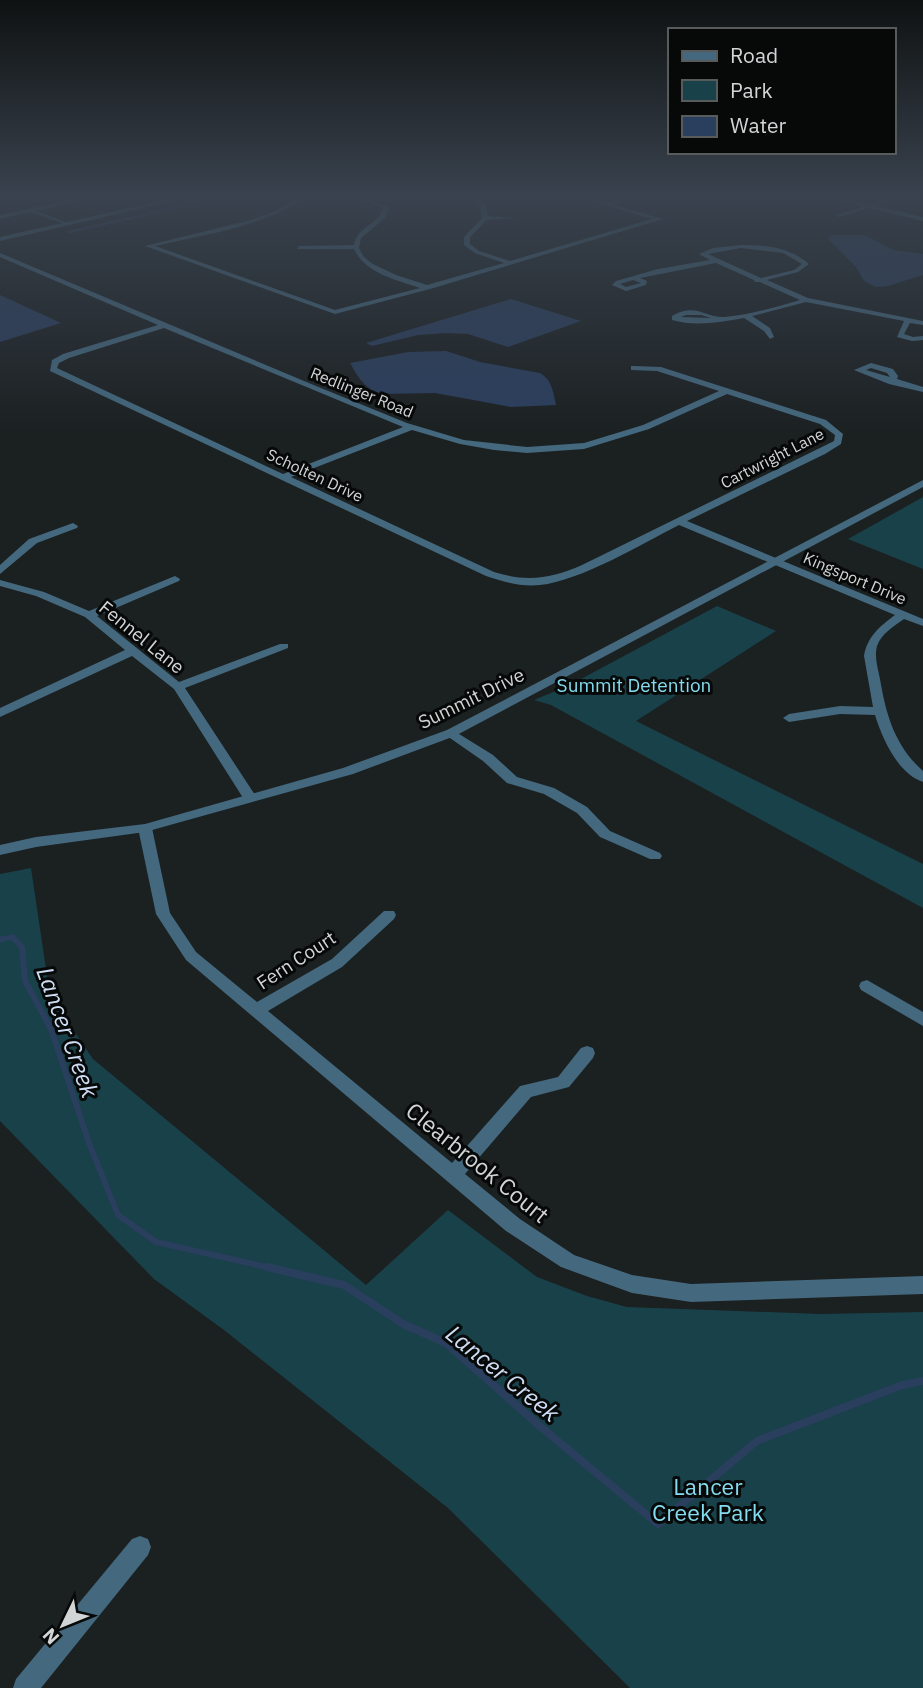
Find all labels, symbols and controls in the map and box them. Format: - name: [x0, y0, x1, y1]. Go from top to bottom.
- legend: [668, 28, 895, 154]
- text: Road: [730, 41, 778, 69]
- text: Park: [730, 76, 773, 104]
- text: Water: [730, 111, 787, 139]
- street label: Redlinger Road: [308, 362, 416, 422]
- street label: Cartwright Lane: [717, 423, 827, 493]
- street label: Scholten Drive: [264, 444, 367, 506]
- street label: Kingsport Drive: [800, 547, 910, 609]
- street label: Fennel Lane: [94, 595, 190, 679]
- street label: Summit Drive: [414, 662, 528, 734]
- park label: Summit Detention: [557, 673, 711, 697]
- street label: Fern Court: [252, 925, 340, 995]
- water label: Lancer Creek: [30, 962, 107, 1102]
- street label: Clearbrook Court: [400, 1095, 556, 1229]
- water label: Lancer Creek: [440, 1317, 567, 1429]
- park label: Lancer Creek Park: [652, 1471, 764, 1527]
- north arrow: [28, 1590, 98, 1660]
- text: N: [37, 1623, 64, 1650]

